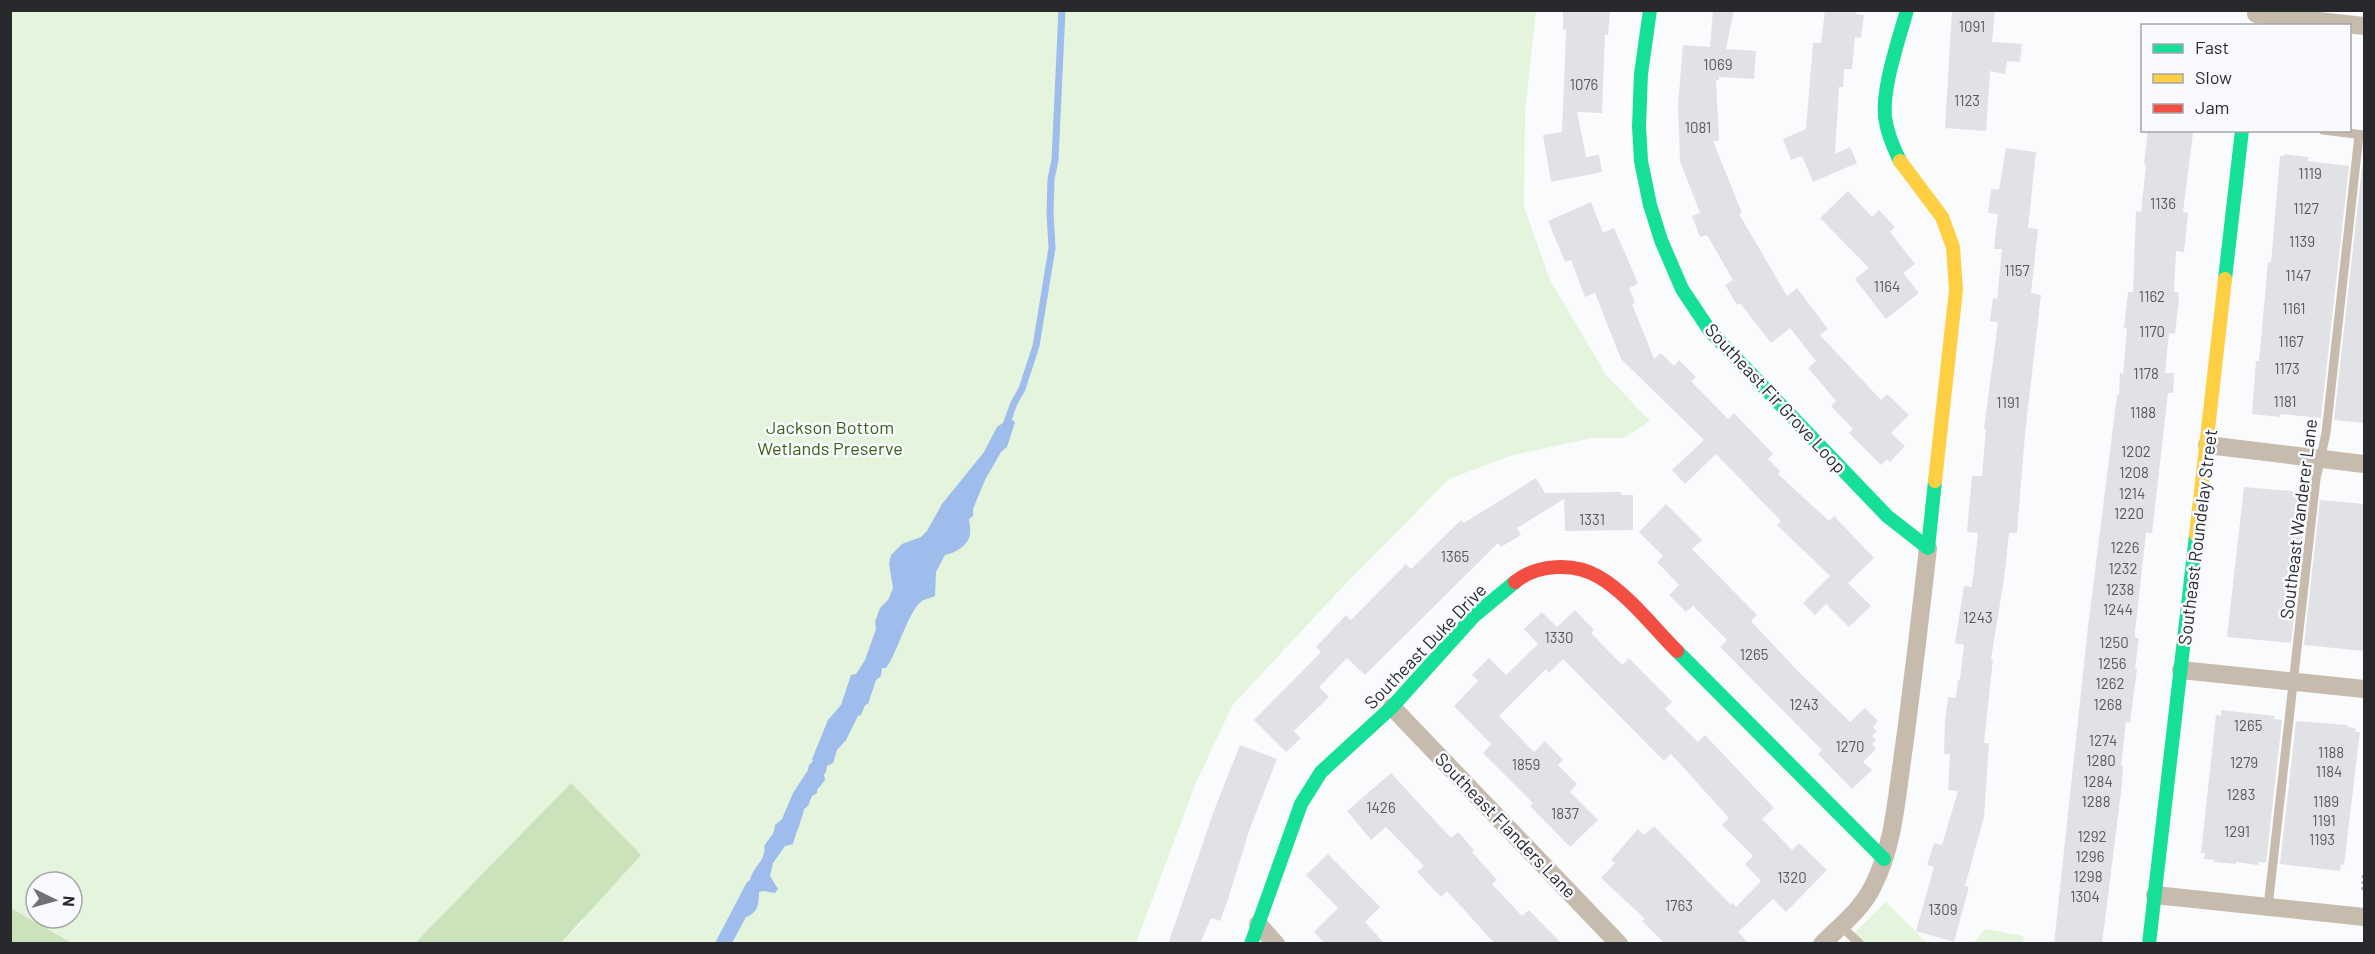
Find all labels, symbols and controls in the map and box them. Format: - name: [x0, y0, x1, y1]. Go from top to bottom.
- house number: 1091: [1959, 17, 1985, 35]
- legend: [2141, 24, 2351, 132]
- text: Fast: [2195, 36, 2229, 58]
- house number: 1069: [1703, 55, 1733, 73]
- text: Slow: [2195, 66, 2232, 88]
- house number: 1076: [1570, 75, 1598, 93]
- house number: 1123: [1954, 91, 1980, 109]
- text: Jam: [2195, 96, 2229, 118]
- house number: 1081: [1685, 118, 1711, 136]
- house number: 1119: [2298, 164, 2322, 182]
- house number: 1136: [2150, 194, 2176, 212]
- house number: 1127: [2293, 199, 2319, 217]
- house number: 1139: [2289, 232, 2315, 250]
- house number: 1157: [2004, 261, 2030, 279]
- house number: 1147: [2285, 266, 2311, 284]
- house number: 1164: [1874, 277, 1900, 295]
- house number: 1162: [2139, 287, 2165, 305]
- house number: 1161: [2282, 299, 2306, 317]
- street label: Southeast Fir Grove Loop: [1701, 319, 1851, 477]
- house number: 1170: [2139, 322, 2165, 340]
- house number: 1167: [2278, 332, 2304, 350]
- house number: 1173: [2274, 359, 2300, 377]
- house number: 1178: [2133, 364, 2159, 382]
- house number: 1181: [2273, 392, 2297, 410]
- house number: 1191: [1996, 393, 2020, 411]
- house number: 1188: [2130, 403, 2156, 421]
- park label: Jackson Bottom Wetlands Preserve: [757, 416, 903, 459]
- street label: Southeast Wanderer Lane: [2275, 418, 2321, 620]
- street label: Southeast Roundelay Street: [2173, 428, 2221, 646]
- house number: 1202: [2121, 442, 2151, 460]
- house number: 1208: [2119, 463, 2149, 481]
- house number: 1214: [2119, 484, 2145, 502]
- house number: 1220: [2114, 504, 2144, 522]
- house number: 1331: [1579, 510, 1605, 528]
- house number: 1226: [2110, 538, 2140, 556]
- house number: 1365: [1441, 547, 1469, 565]
- house number: 1232: [2109, 559, 2137, 577]
- street label: Southeast Duke Drive: [1359, 579, 1491, 713]
- house number: 1238: [2106, 580, 2134, 598]
- house number: 1244: [2103, 600, 2133, 618]
- house number: 1243: [1963, 608, 1993, 626]
- house number: 1330: [1544, 628, 1574, 646]
- house number: 1250: [2099, 633, 2129, 651]
- house number: 1265: [1740, 645, 1768, 663]
- house number: 1256: [2098, 654, 2126, 672]
- house number: 1262: [2095, 674, 2125, 692]
- house number: 1243: [1789, 695, 1819, 713]
- house number: 1268: [2094, 695, 2122, 713]
- house number: 1265: [2234, 716, 2262, 734]
- house number: 1274: [2089, 731, 2117, 749]
- house number: 1270: [1836, 737, 1864, 755]
- house number: 1188: [2318, 743, 2344, 761]
- street label: Southeast Flanders Lane: [1431, 748, 1581, 902]
- house number: 1280: [2086, 751, 2116, 769]
- house number: 1279: [2230, 753, 2258, 771]
- house number: 1859: [1512, 755, 1540, 773]
- house number: 1184: [2316, 762, 2342, 780]
- house number: 1284: [2083, 772, 2113, 790]
- house number: 1283: [2227, 785, 2255, 803]
- house number: 1288: [2082, 792, 2110, 810]
- house number: 1189: [2313, 792, 2339, 810]
- house number: 1426: [1366, 798, 1396, 816]
- house number: 1837: [1551, 804, 1579, 822]
- house number: 1191: [2312, 811, 2336, 829]
- house number: 1291: [2224, 822, 2250, 840]
- house number: 1292: [2077, 827, 2107, 845]
- house number: 1193: [2309, 830, 2335, 848]
- house number: 1296: [2076, 847, 2104, 865]
- house number: 1298: [2074, 867, 2102, 885]
- house number: 1320: [1777, 868, 1807, 886]
- north arrow: [24, 870, 84, 930]
- house number: 1304: [2070, 887, 2100, 905]
- text: N: [60, 895, 79, 907]
- house number: 1763: [1665, 896, 1693, 914]
- house number: 1309: [1928, 900, 1958, 918]

